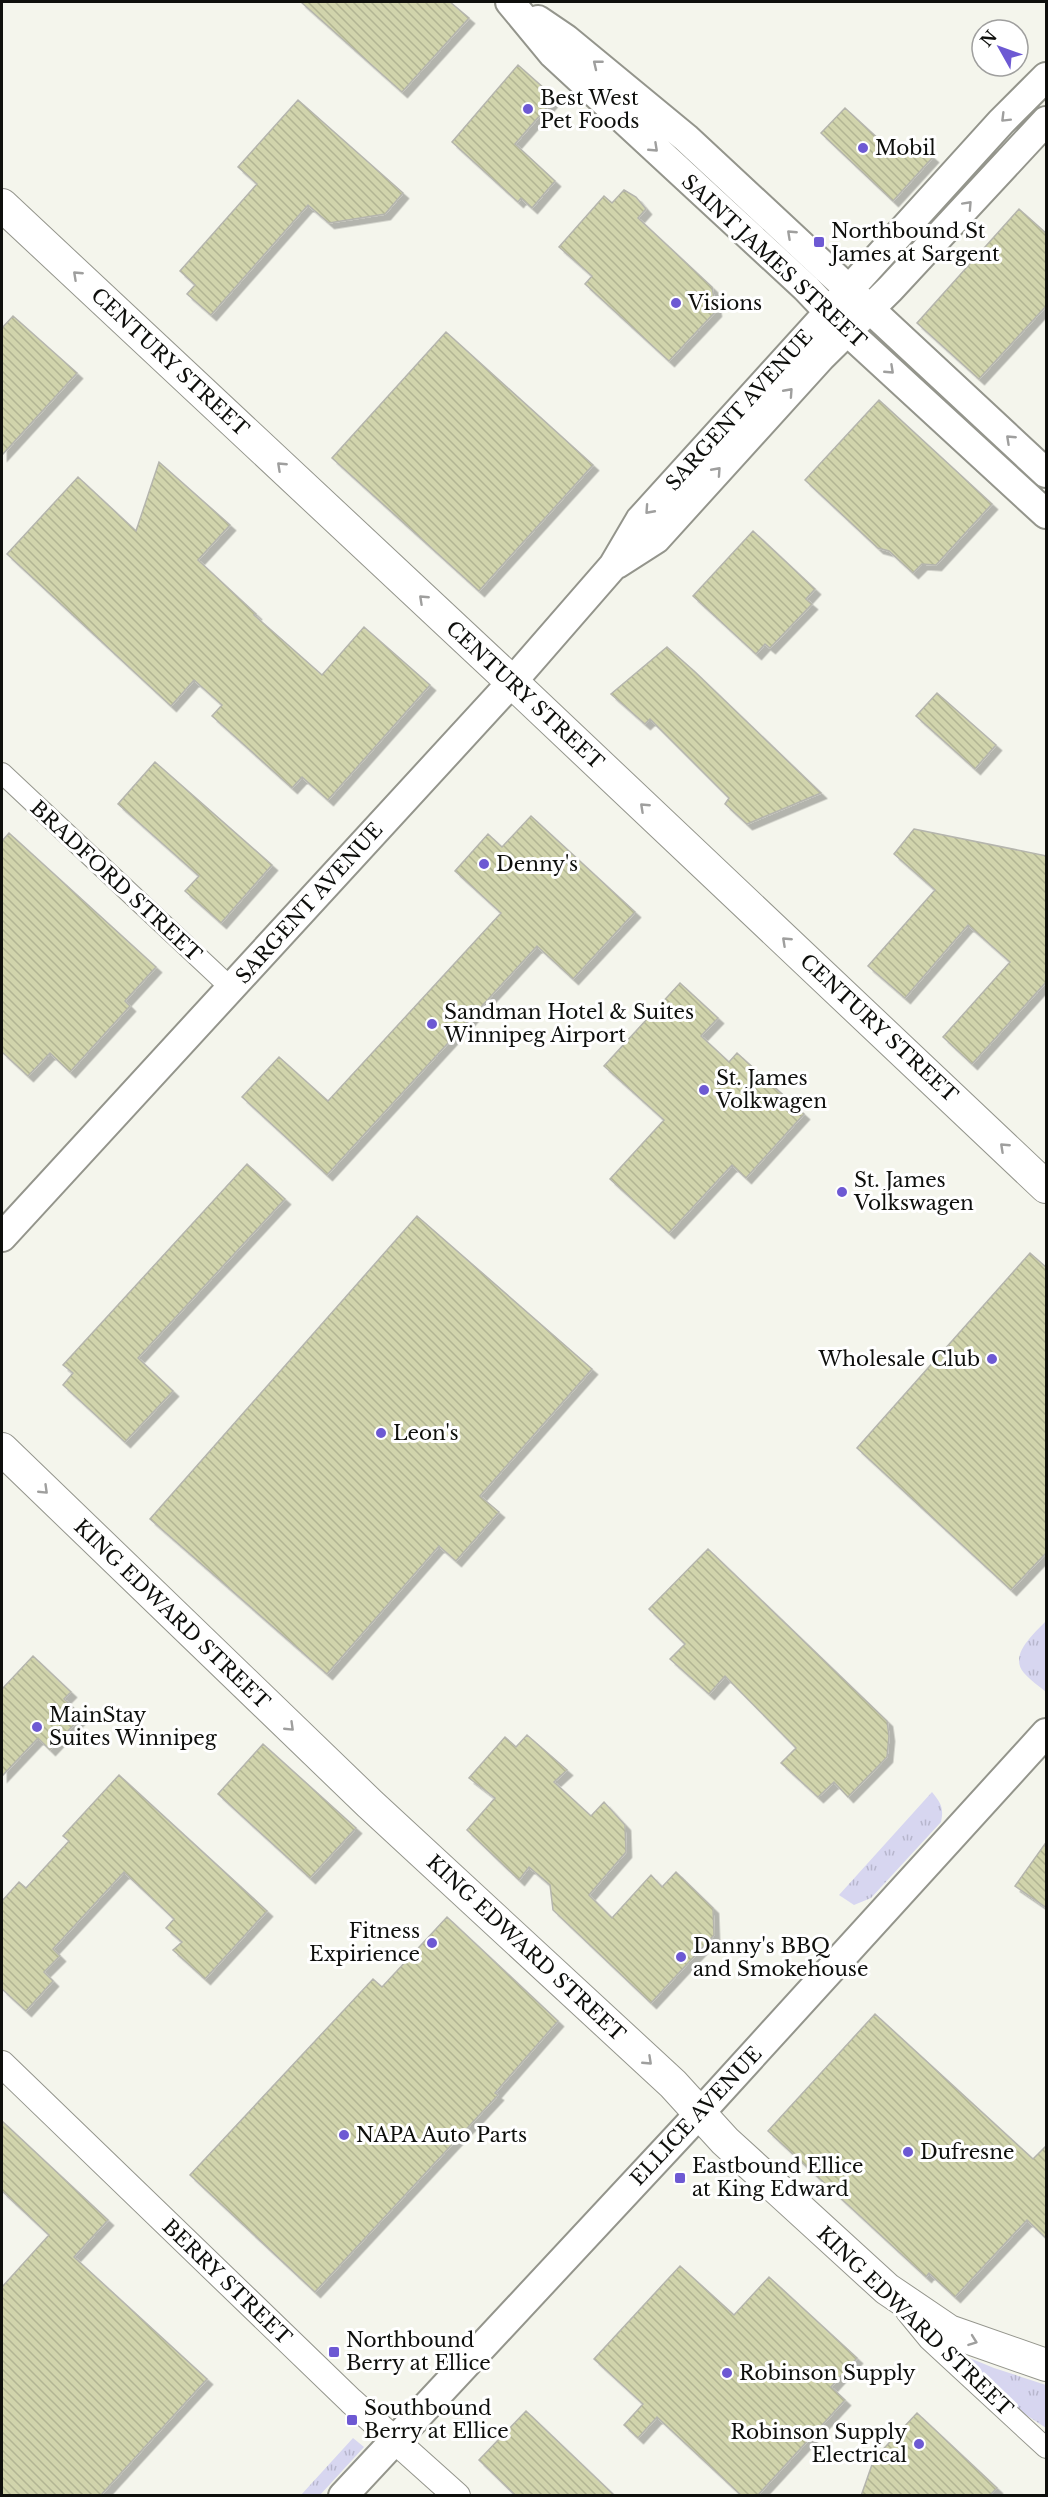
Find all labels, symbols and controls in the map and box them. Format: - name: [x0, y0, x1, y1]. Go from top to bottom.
- north arrow: [970, 18, 1030, 78]
- text: N: [976, 26, 1001, 51]
- one-way arrow: [593, 61, 604, 72]
- place label: Best West Pet Foods: [540, 86, 639, 133]
- marker: Best West Pet Foods: [521, 102, 535, 116]
- one-way arrow: [1001, 111, 1012, 121]
- place label: Mobil: [875, 136, 936, 160]
- one-way arrow: [647, 141, 658, 152]
- marker: Mobil: [856, 141, 870, 155]
- street label: SAINT JAMES STREET: [677, 169, 871, 353]
- one-way arrow: [961, 201, 972, 212]
- place label: Northbound St James at Sargent: [828, 219, 1000, 266]
- one-way arrow: [787, 230, 798, 241]
- marker: Northbound St James at Sargent: [812, 235, 826, 249]
- one-way arrow: [73, 271, 84, 282]
- street label: CENTURY STREET: [86, 283, 254, 441]
- place label: Visions: [687, 291, 762, 315]
- marker: Visions: [669, 296, 683, 310]
- street label: SARGENT AVENUE: [661, 325, 817, 495]
- one-way arrow: [883, 363, 894, 374]
- one-way arrow: [782, 388, 793, 398]
- one-way arrow: [1006, 436, 1017, 447]
- one-way arrow: [277, 462, 288, 473]
- one-way arrow: [710, 467, 721, 478]
- one-way arrow: [645, 503, 656, 514]
- one-way arrow: [420, 595, 430, 606]
- street label: CENTURY STREET: [441, 616, 609, 774]
- street label: BRADFORD STREET: [26, 796, 206, 966]
- one-way arrow: [641, 803, 652, 814]
- street label: SARGENT AVENUE: [231, 818, 387, 988]
- place label: Denny's: [496, 852, 578, 876]
- marker: Denny's: [477, 857, 491, 871]
- one-way arrow: [782, 937, 793, 948]
- street label: CENTURY STREET: [795, 949, 963, 1107]
- place label: Sandman Hotel & Suites Winnipeg Airport: [443, 1000, 694, 1047]
- marker: Sandman Hotel & Suites Winnipeg Airport: [425, 1017, 439, 1031]
- place label: St. James Volkwagen: [715, 1066, 827, 1113]
- marker: St. James Volkwagen: [697, 1083, 711, 1097]
- one-way arrow: [1000, 1143, 1011, 1154]
- place label: St. James Volkswagen: [853, 1168, 974, 1215]
- marker: St. James Volkswagen: [835, 1185, 849, 1199]
- place label: Wholesale Club: [817, 1347, 980, 1371]
- marker: Wholesale Club: [985, 1352, 999, 1366]
- place label: Leon's: [393, 1421, 459, 1445]
- marker: Leon's: [374, 1426, 388, 1440]
- one-way arrow: [37, 1483, 47, 1494]
- street label: KING EDWARD STREET: [69, 1514, 275, 1714]
- place label: MainStay Suites Winnipeg: [49, 1703, 218, 1750]
- marker: MainStay Suites Winnipeg: [30, 1720, 44, 1734]
- one-way arrow: [282, 1720, 293, 1731]
- street label: KING EDWARD STREET: [422, 1850, 630, 2046]
- place label: Fitness Expirience: [309, 1919, 420, 1966]
- place label: Danny's BBQ and Smokehouse: [693, 1934, 868, 1981]
- marker: Fitness Expirience: [425, 1936, 439, 1950]
- marker: Danny's BBQ and Smokehouse: [674, 1950, 688, 1964]
- street label: ELLICE AVENUE: [625, 2042, 767, 2190]
- one-way arrow: [641, 2054, 652, 2065]
- place label: NAPA Auto Parts: [356, 2123, 527, 2147]
- marker: NAPA Auto Parts: [337, 2128, 351, 2142]
- place label: Dufresne: [920, 2140, 1014, 2164]
- marker: Dufresne: [901, 2145, 915, 2159]
- place label: Eastbound Ellice at King Edward: [692, 2154, 863, 2201]
- marker: Eastbound Ellice at King Edward: [673, 2171, 687, 2185]
- street label: BERRY STREET: [158, 2214, 296, 2350]
- street label: KING EDWARD STREET: [812, 2221, 1018, 2421]
- place label: Northbound Berry at Ellice: [346, 2328, 491, 2375]
- one-way arrow: [967, 2333, 978, 2346]
- marker: Northbound Berry at Ellice: [327, 2345, 341, 2359]
- place label: Robinson Supply: [739, 2361, 916, 2385]
- marker: Robinson Supply: [720, 2366, 734, 2380]
- place label: Southbound Berry at Ellice: [364, 2396, 509, 2443]
- marker: Southbound Berry at Ellice: [345, 2413, 359, 2427]
- place label: Robinson Supply Electrical: [730, 2420, 907, 2467]
- marker: Robinson Supply Electrical: [912, 2437, 926, 2451]

